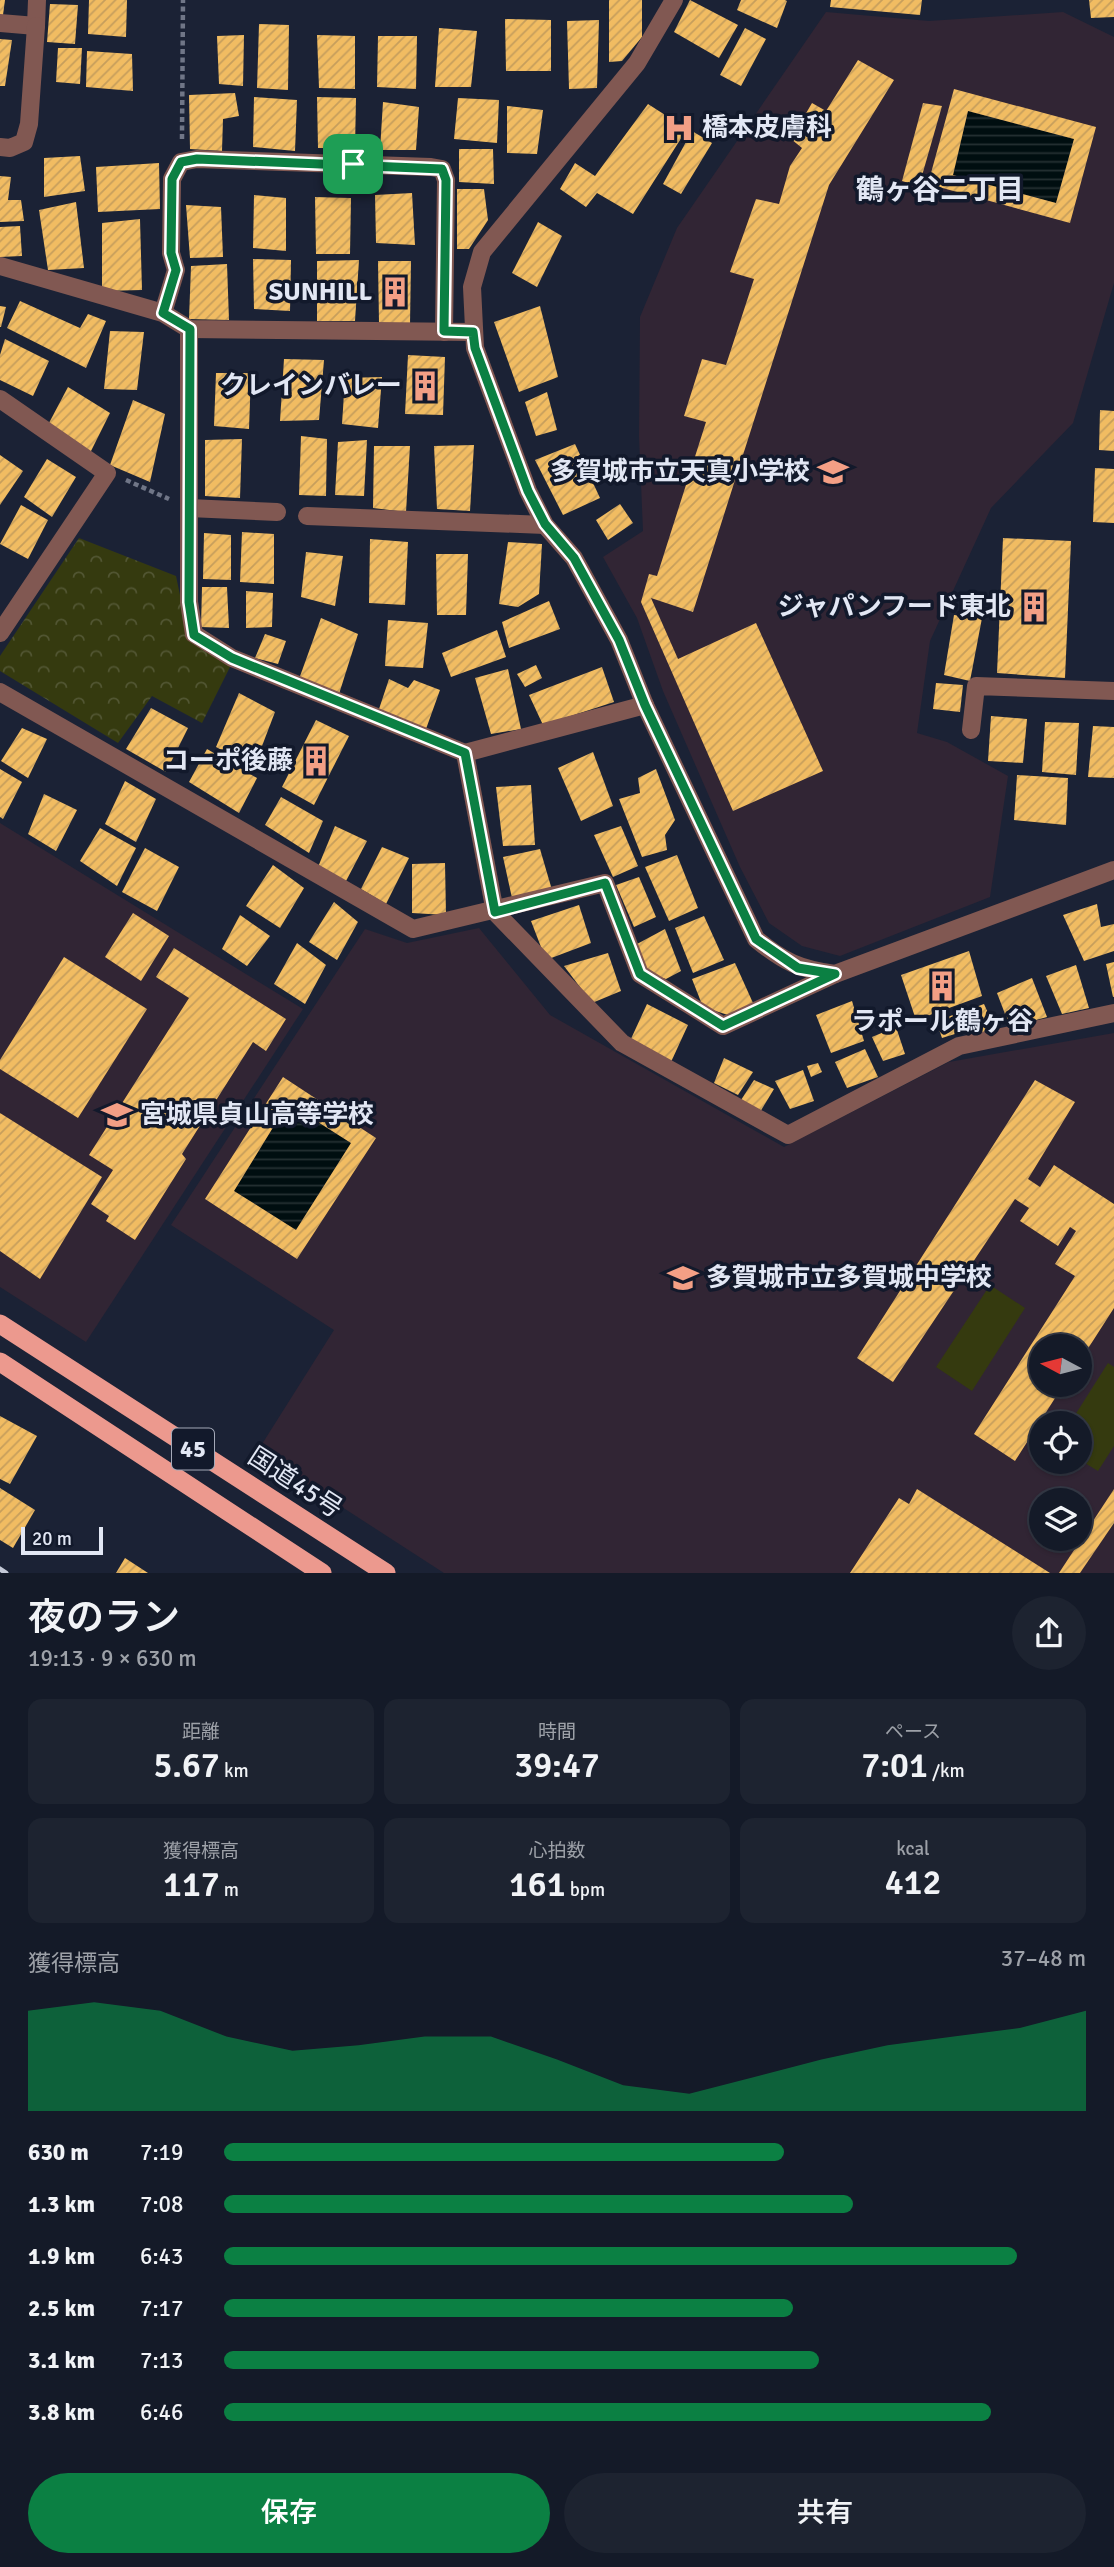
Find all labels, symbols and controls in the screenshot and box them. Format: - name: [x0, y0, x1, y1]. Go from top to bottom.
- hospital icon: 橋本皮膚科: [662, 111, 696, 145]
- place label: 橋本皮膚科: [702, 112, 832, 144]
- pin: [323, 134, 383, 194]
- icon: arrive: [334, 145, 372, 183]
- district label: 鶴ヶ谷二丁目: [856, 173, 1024, 207]
- building icon: SUNHILL: [378, 275, 412, 309]
- place label: SUNHILL: [269, 276, 372, 308]
- building icon: クレインバレー: [408, 369, 442, 403]
- place label: クレインバレー: [220, 370, 402, 402]
- school or university icon: 多賀城市立天真小学校: [816, 455, 850, 489]
- place label: 多賀城市立天真小学校: [550, 456, 810, 488]
- building icon: ジャパンフード東北: [1017, 590, 1051, 624]
- place label: ジャパンフード東北: [778, 591, 1011, 623]
- building icon: コーポ後藤: [299, 744, 333, 778]
- place label: コーポ後藤: [163, 745, 293, 777]
- building icon: ラポール鶴ヶ谷: [925, 969, 959, 1003]
- place label: ラポール鶴ヶ谷: [851, 1006, 1033, 1038]
- school or university icon: 宮城県貞山高等学校: [100, 1098, 134, 1132]
- place label: 宮城県貞山高等学校: [140, 1099, 374, 1131]
- school or university icon: 多賀城市立多賀城中学校: [666, 1261, 700, 1295]
- place label: 多賀城市立多賀城中学校: [706, 1262, 992, 1294]
- north arrow: [1029, 1334, 1092, 1396]
- map controls: [1029, 1334, 1092, 1551]
- button: locate: [1029, 1411, 1092, 1474]
- road number: 45: [172, 1428, 214, 1470]
- street label: 国道45号: [242, 1441, 348, 1525]
- button: layers: [1029, 1488, 1092, 1551]
- scale bar: [21, 1524, 103, 1556]
- text: 20 m: [32, 1527, 72, 1551]
- text: 夜のラン: [28, 1594, 180, 1641]
- button: share: [1012, 1596, 1086, 1670]
- text: 19:13 · 9 × 630 m: [28, 1644, 197, 1673]
- text: 距離: [182, 1720, 220, 1744]
- text: 時間: [538, 1720, 576, 1744]
- text: ペース: [885, 1720, 941, 1744]
- text: 5.67: [153, 1744, 220, 1787]
- text: 39:47: [514, 1744, 600, 1787]
- text: 7:01: [861, 1744, 928, 1787]
- text: km: [220, 1759, 249, 1783]
- text: /km: [928, 1759, 965, 1783]
- text: kcal: [896, 1837, 930, 1861]
- text: 獲得標高: [163, 1839, 239, 1863]
- text: 心拍数: [528, 1839, 586, 1863]
- text: 412: [885, 1861, 941, 1904]
- text: 117: [163, 1863, 220, 1906]
- text: 161: [509, 1863, 566, 1906]
- text: m: [220, 1878, 239, 1902]
- text: bpm: [566, 1878, 605, 1902]
- text: 37–48 m: [1001, 1944, 1086, 1973]
- text: 獲得標高: [28, 1949, 120, 1978]
- text: 630 m: [28, 2138, 89, 2167]
- text: 7:19: [140, 2138, 183, 2167]
- text: 1.3 km: [28, 2190, 95, 2219]
- text: 7:08: [140, 2190, 183, 2219]
- text: 1.9 km: [28, 2242, 95, 2271]
- text: 6:43: [140, 2242, 183, 2271]
- text: 2.5 km: [28, 2294, 95, 2323]
- text: 7:17: [140, 2294, 183, 2323]
- text: 3.1 km: [28, 2346, 95, 2375]
- text: 7:13: [140, 2346, 183, 2375]
- text: 3.8 km: [28, 2398, 95, 2427]
- text: 6:46: [140, 2398, 183, 2427]
- button: 保存: [28, 2473, 550, 2553]
- button: 共有: [564, 2473, 1086, 2553]

